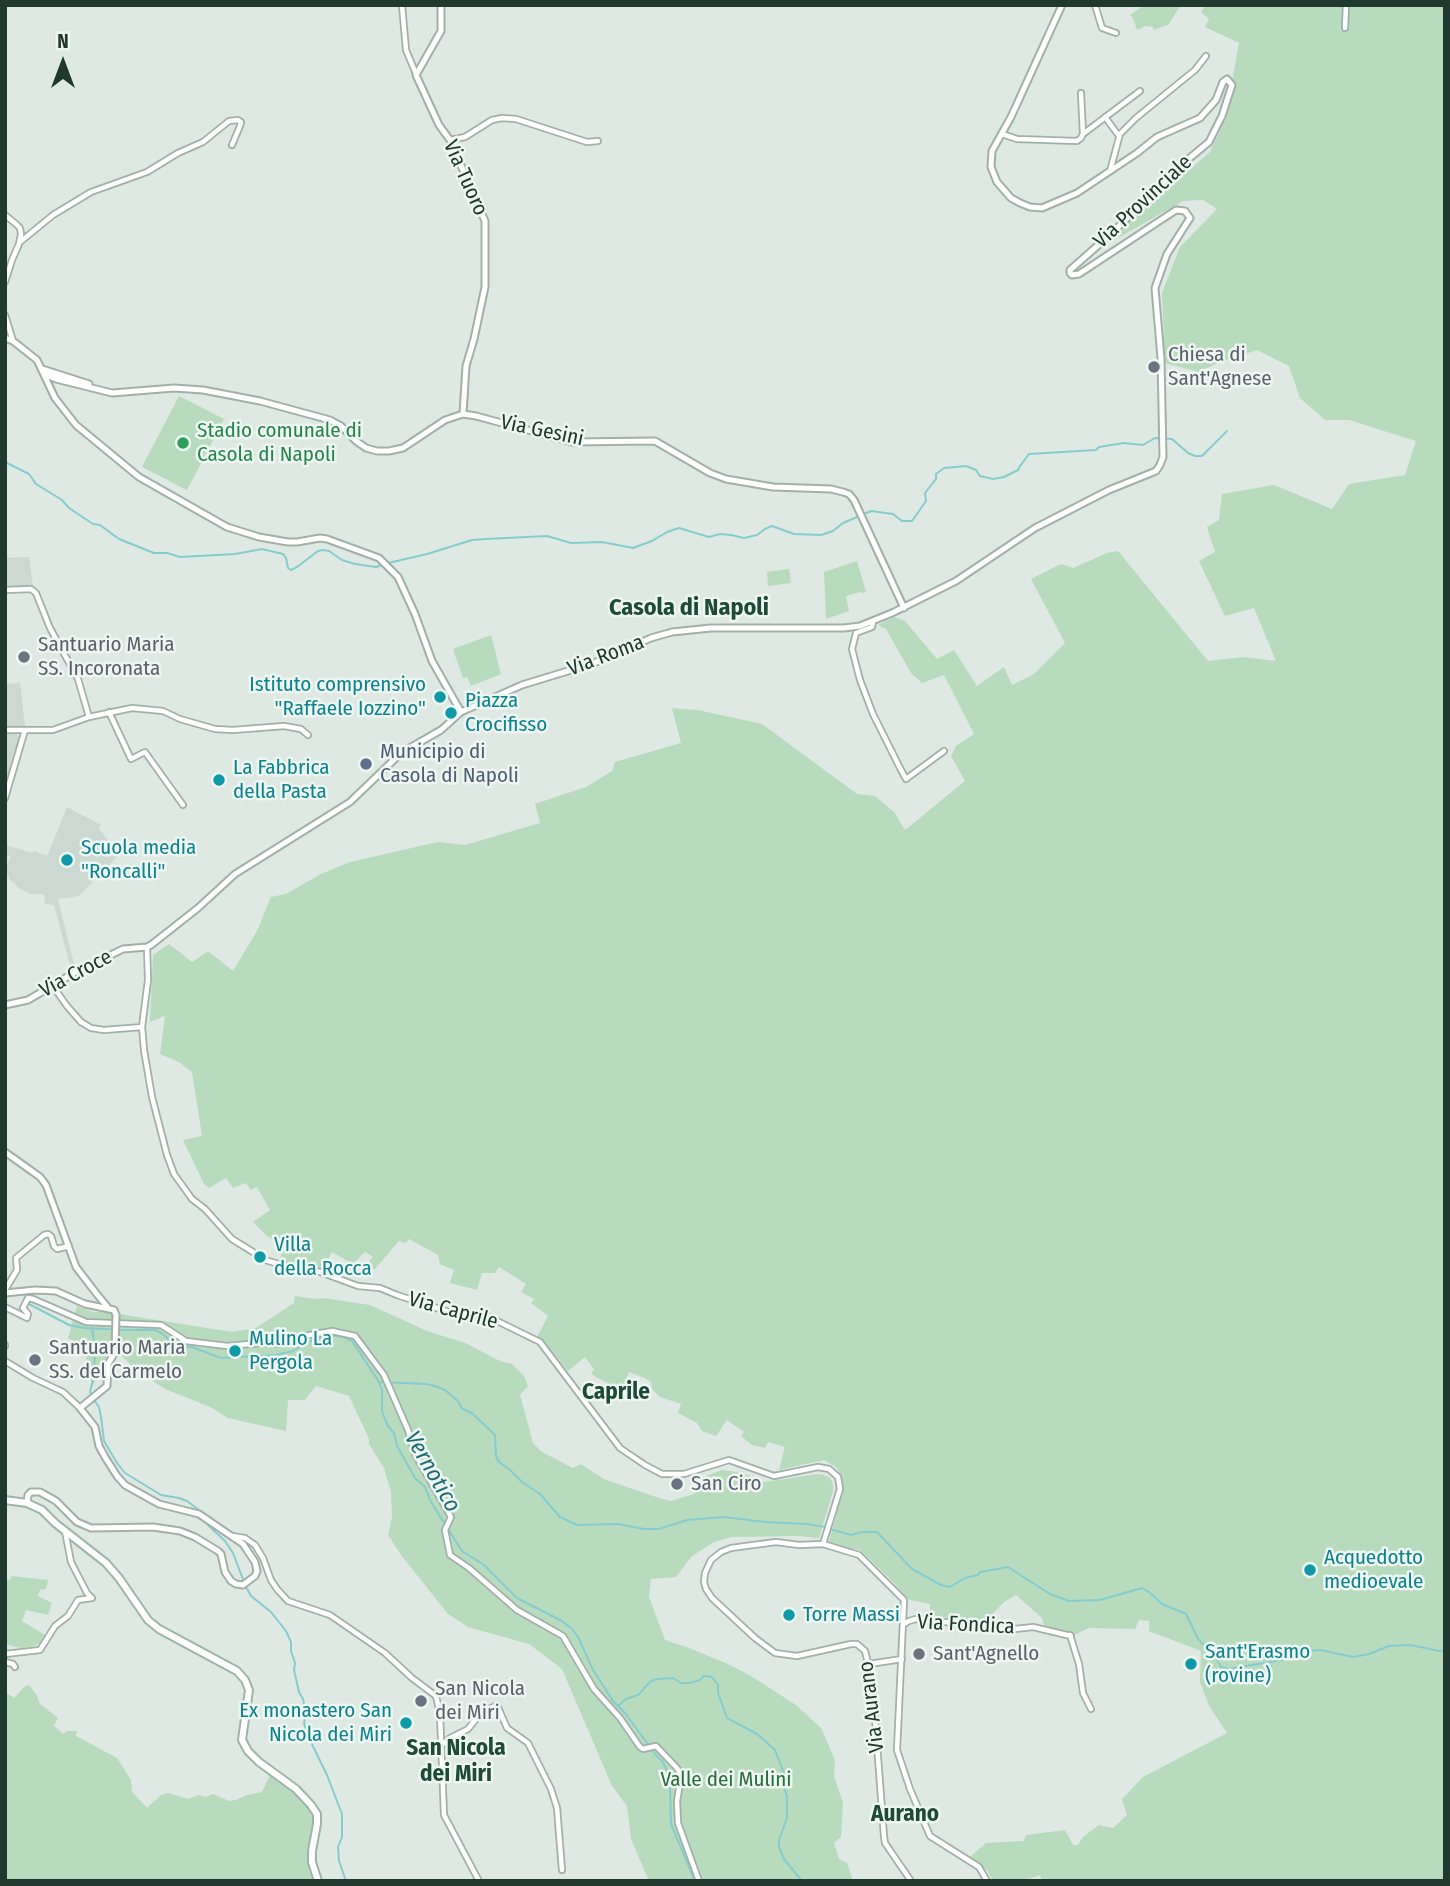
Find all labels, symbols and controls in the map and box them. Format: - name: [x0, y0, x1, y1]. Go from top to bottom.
- north arrow: [28, 28, 98, 98]
- text: N: [57, 30, 69, 53]
- street label: Via Tuoro: [437, 136, 493, 220]
- street label: Via Provinciale: [1089, 150, 1197, 254]
- place label: Chiesa di Sant'Agnese: [1168, 342, 1272, 392]
- marker: Chiesa di Sant'Agnese: [1146, 359, 1162, 375]
- street label: Via Gesini: [498, 410, 586, 452]
- place label: Stadio comunale di Casola di Napoli: [197, 418, 362, 468]
- marker: Stadio comunale di Casola di Napoli: [175, 435, 191, 451]
- district label: Casola di Napoli: [609, 594, 769, 622]
- street label: Via Roma: [564, 630, 648, 682]
- place label: Santuario Maria SS. Incoronata: [38, 632, 175, 682]
- marker: Santuario Maria SS. Incoronata: [16, 649, 32, 665]
- place label: Istituto comprensivo "Raffaele Iozzino": [249, 672, 426, 722]
- place label: Piazza Crocifisso: [465, 688, 547, 738]
- marker: Istituto comprensivo "Raffaele Iozzino": [432, 689, 448, 705]
- marker: Piazza Crocifisso: [443, 705, 459, 721]
- place label: Municipio di Casola di Napoli: [380, 739, 519, 789]
- place label: La Fabbrica della Pasta: [233, 755, 330, 805]
- marker: Municipio di Casola di Napoli: [358, 756, 374, 772]
- marker: La Fabbrica della Pasta: [211, 772, 227, 788]
- place label: Scuola media "Roncalli": [81, 835, 196, 885]
- marker: Scuola media "Roncalli": [59, 852, 75, 868]
- street label: Via Croce: [36, 944, 116, 1004]
- place label: Villa della Rocca: [274, 1232, 372, 1282]
- marker: Villa della Rocca: [252, 1249, 268, 1265]
- street label: Via Caprile: [406, 1287, 500, 1335]
- place label: Mulino La Pergola: [249, 1326, 332, 1376]
- place label: Santuario Maria SS. del Carmelo: [49, 1335, 186, 1385]
- marker: Mulino La Pergola: [227, 1343, 243, 1359]
- marker: Santuario Maria SS. del Carmelo: [27, 1352, 43, 1368]
- district label: Caprile: [582, 1379, 650, 1407]
- water label: Vernotico: [398, 1427, 466, 1517]
- place label: San Ciro: [691, 1471, 761, 1497]
- marker: San Ciro: [669, 1476, 685, 1492]
- place label: Acquedotto medioevale: [1324, 1545, 1423, 1595]
- marker: Acquedotto medioevale: [1302, 1562, 1318, 1578]
- place label: Torre Massi: [803, 1602, 900, 1628]
- marker: Torre Massi: [781, 1607, 797, 1623]
- street label: Via Fondica: [917, 1610, 1015, 1640]
- place label: Sant'Erasmo (rovine): [1205, 1639, 1310, 1689]
- place label: Sant'Agnello: [933, 1641, 1039, 1667]
- marker: Sant'Agnello: [911, 1646, 927, 1662]
- marker: Sant'Erasmo (rovine): [1183, 1656, 1199, 1672]
- street label: Via Aurano: [854, 1660, 890, 1754]
- place label: San Nicola dei Miri: [435, 1676, 525, 1726]
- marker: San Nicola dei Miri: [413, 1693, 429, 1709]
- place label: Ex monastero San Nicola dei Miri: [239, 1698, 392, 1748]
- marker: Ex monastero San Nicola dei Miri: [398, 1715, 414, 1731]
- district label: San Nicola dei Miri: [406, 1735, 506, 1789]
- park label: Valle dei Mulini: [660, 1767, 792, 1793]
- district label: Aurano: [871, 1801, 939, 1829]

